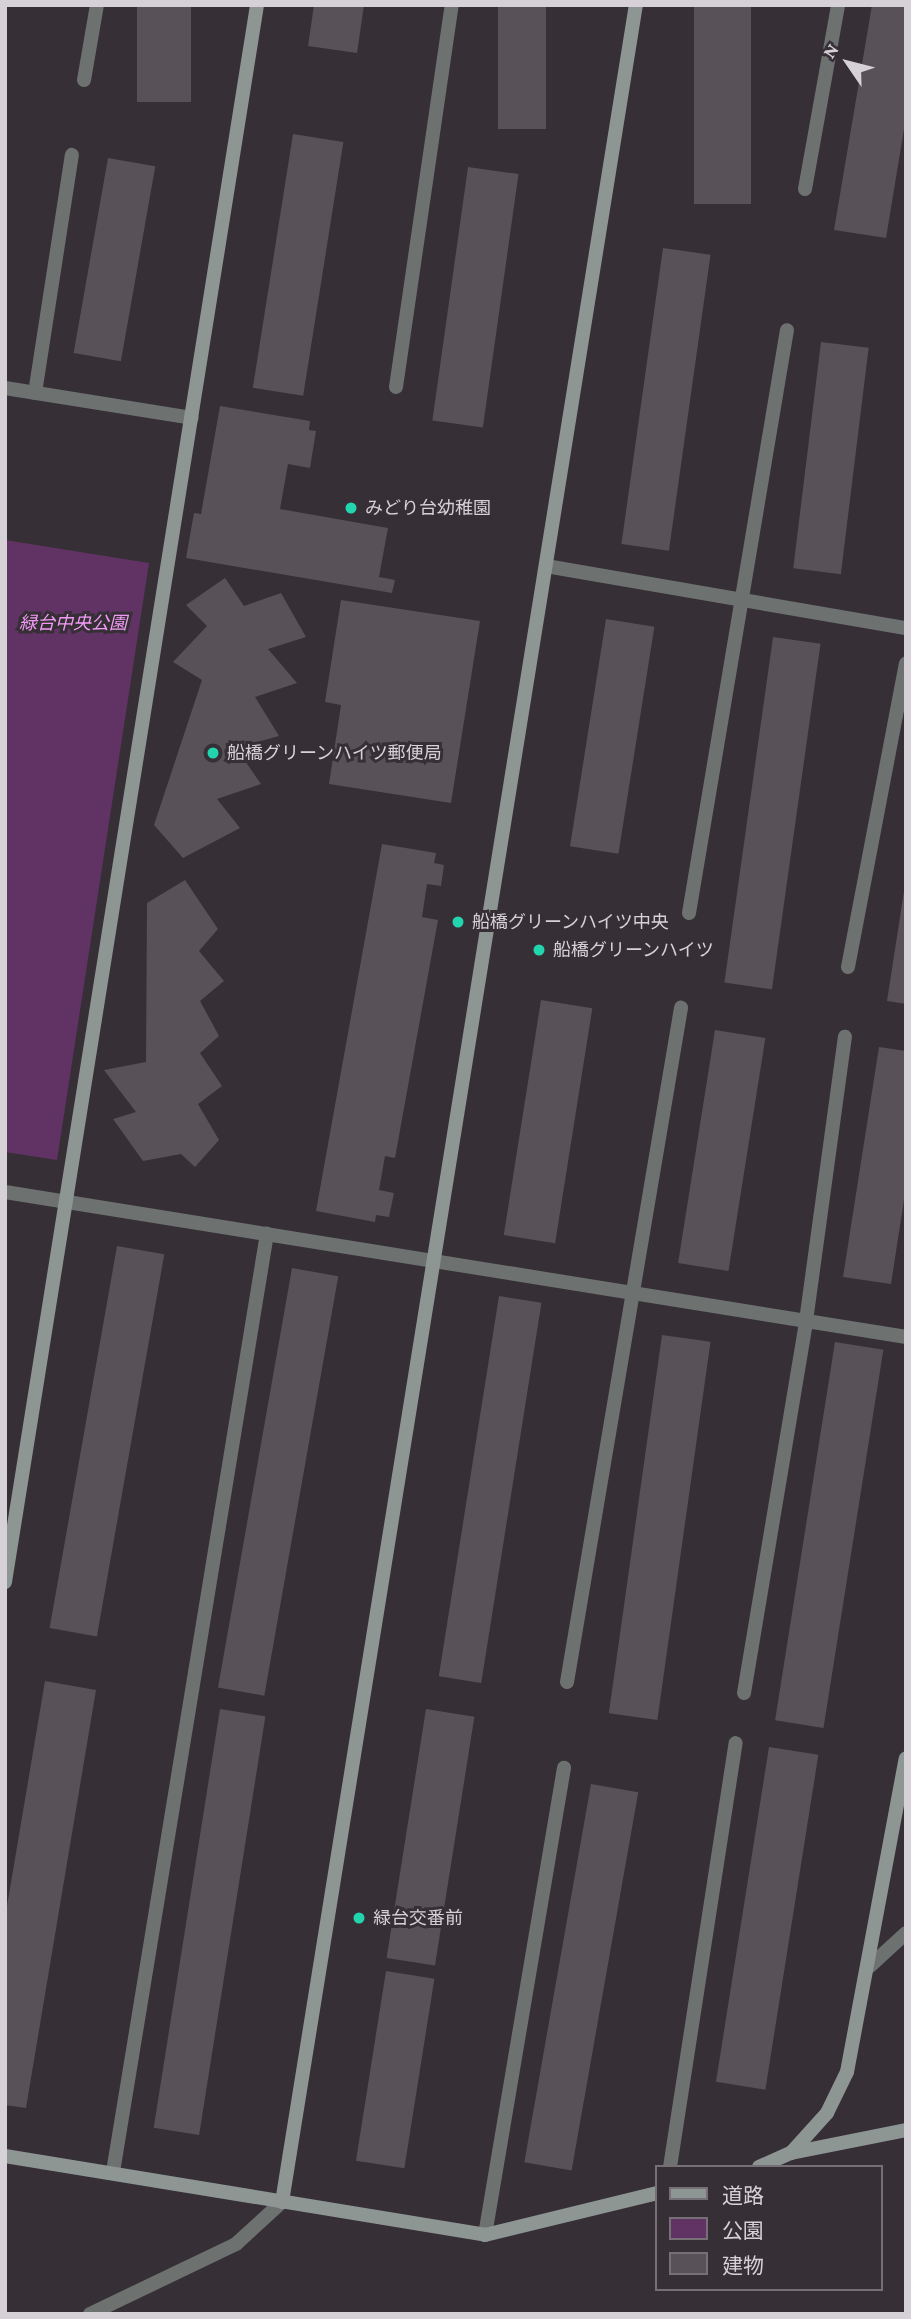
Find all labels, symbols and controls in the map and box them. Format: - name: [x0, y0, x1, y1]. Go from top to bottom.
- north arrow: [813, 28, 883, 98]
- text: N: [818, 39, 843, 62]
- place label: みどり台幼稚園: [365, 497, 491, 519]
- marker: みどり台幼稚園: [343, 500, 359, 516]
- park label: 緑台中央公園: [19, 612, 127, 634]
- place label: 船橋グリーンハイツ郵便局: [227, 742, 443, 764]
- marker: 船橋グリーンハイツ郵便局: [205, 745, 221, 761]
- place label: 船橋グリーンハイツ中央: [472, 911, 670, 933]
- marker: 船橋グリーンハイツ中央: [450, 914, 466, 930]
- place label: 船橋グリーンハイツ: [553, 939, 715, 961]
- marker: 船橋グリーンハイツ: [531, 942, 547, 958]
- place label: 緑台交番前: [373, 1907, 463, 1929]
- marker: 緑台交番前: [351, 1910, 367, 1926]
- legend: [656, 2165, 883, 2291]
- text: 道路: [722, 2184, 764, 2208]
- text: 公園: [722, 2219, 764, 2243]
- text: 建物: [722, 2254, 764, 2278]

